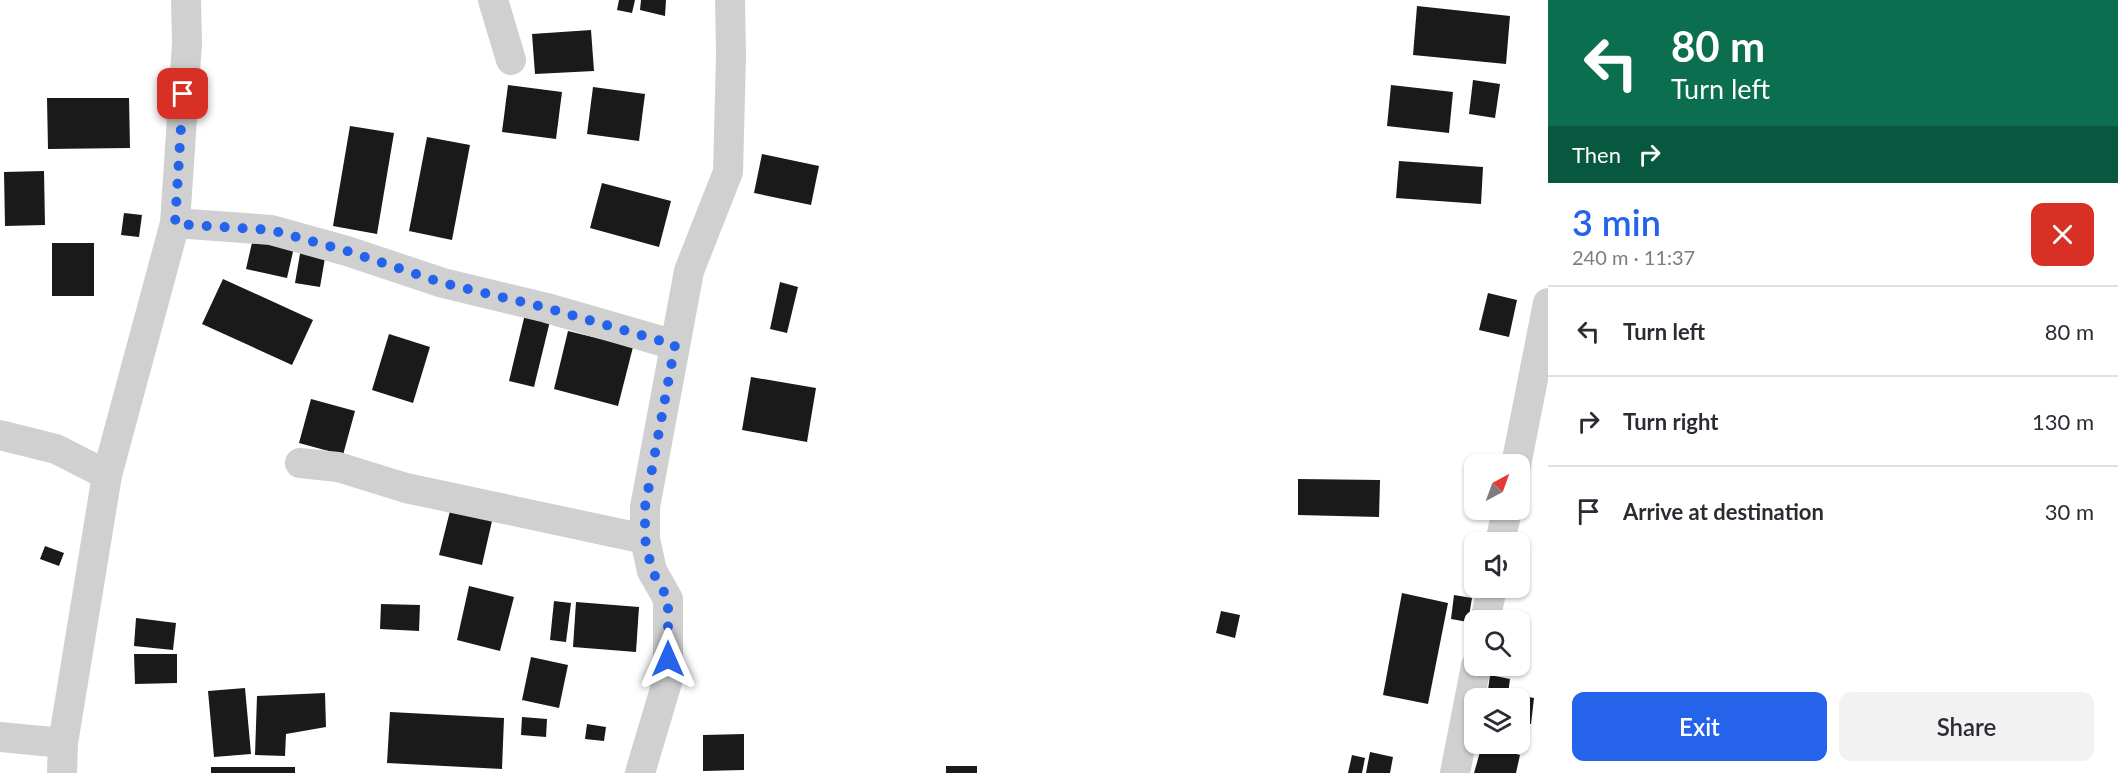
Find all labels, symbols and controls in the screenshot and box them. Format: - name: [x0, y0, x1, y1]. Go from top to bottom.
- text: 80 m: [1671, 21, 1765, 71]
- icon: left: [1572, 24, 1650, 102]
- pin: [157, 68, 208, 119]
- text: Turn left: [1671, 72, 1770, 105]
- icon: arrive: [166, 77, 199, 110]
- icon: right: [1633, 138, 1666, 171]
- text: Then: [1572, 141, 1621, 168]
- text: 3 min: [1572, 200, 1661, 244]
- button: close: [2031, 203, 2094, 266]
- text: 240 m · 11:37: [1572, 245, 1695, 269]
- icon: left: [1572, 315, 1605, 348]
- text: Turn left: [1623, 318, 1705, 345]
- text: 80 m: [2045, 318, 2094, 345]
- icon: right: [1572, 405, 1605, 438]
- text: Turn right: [1623, 408, 1718, 435]
- text: 130 m: [2032, 408, 2094, 435]
- north arrow: [1464, 454, 1530, 520]
- map controls: [1464, 454, 1530, 754]
- icon: arrive: [1572, 495, 1605, 528]
- text: Arrive at destination: [1623, 498, 1824, 525]
- text: 30 m: [2045, 498, 2094, 525]
- button: sound: [1464, 532, 1530, 598]
- button: search: [1464, 610, 1530, 676]
- position arrow: [636, 627, 700, 691]
- button: layers: [1464, 688, 1530, 754]
- button: Exit: [1572, 692, 1827, 761]
- button: Share: [1839, 692, 2094, 761]

